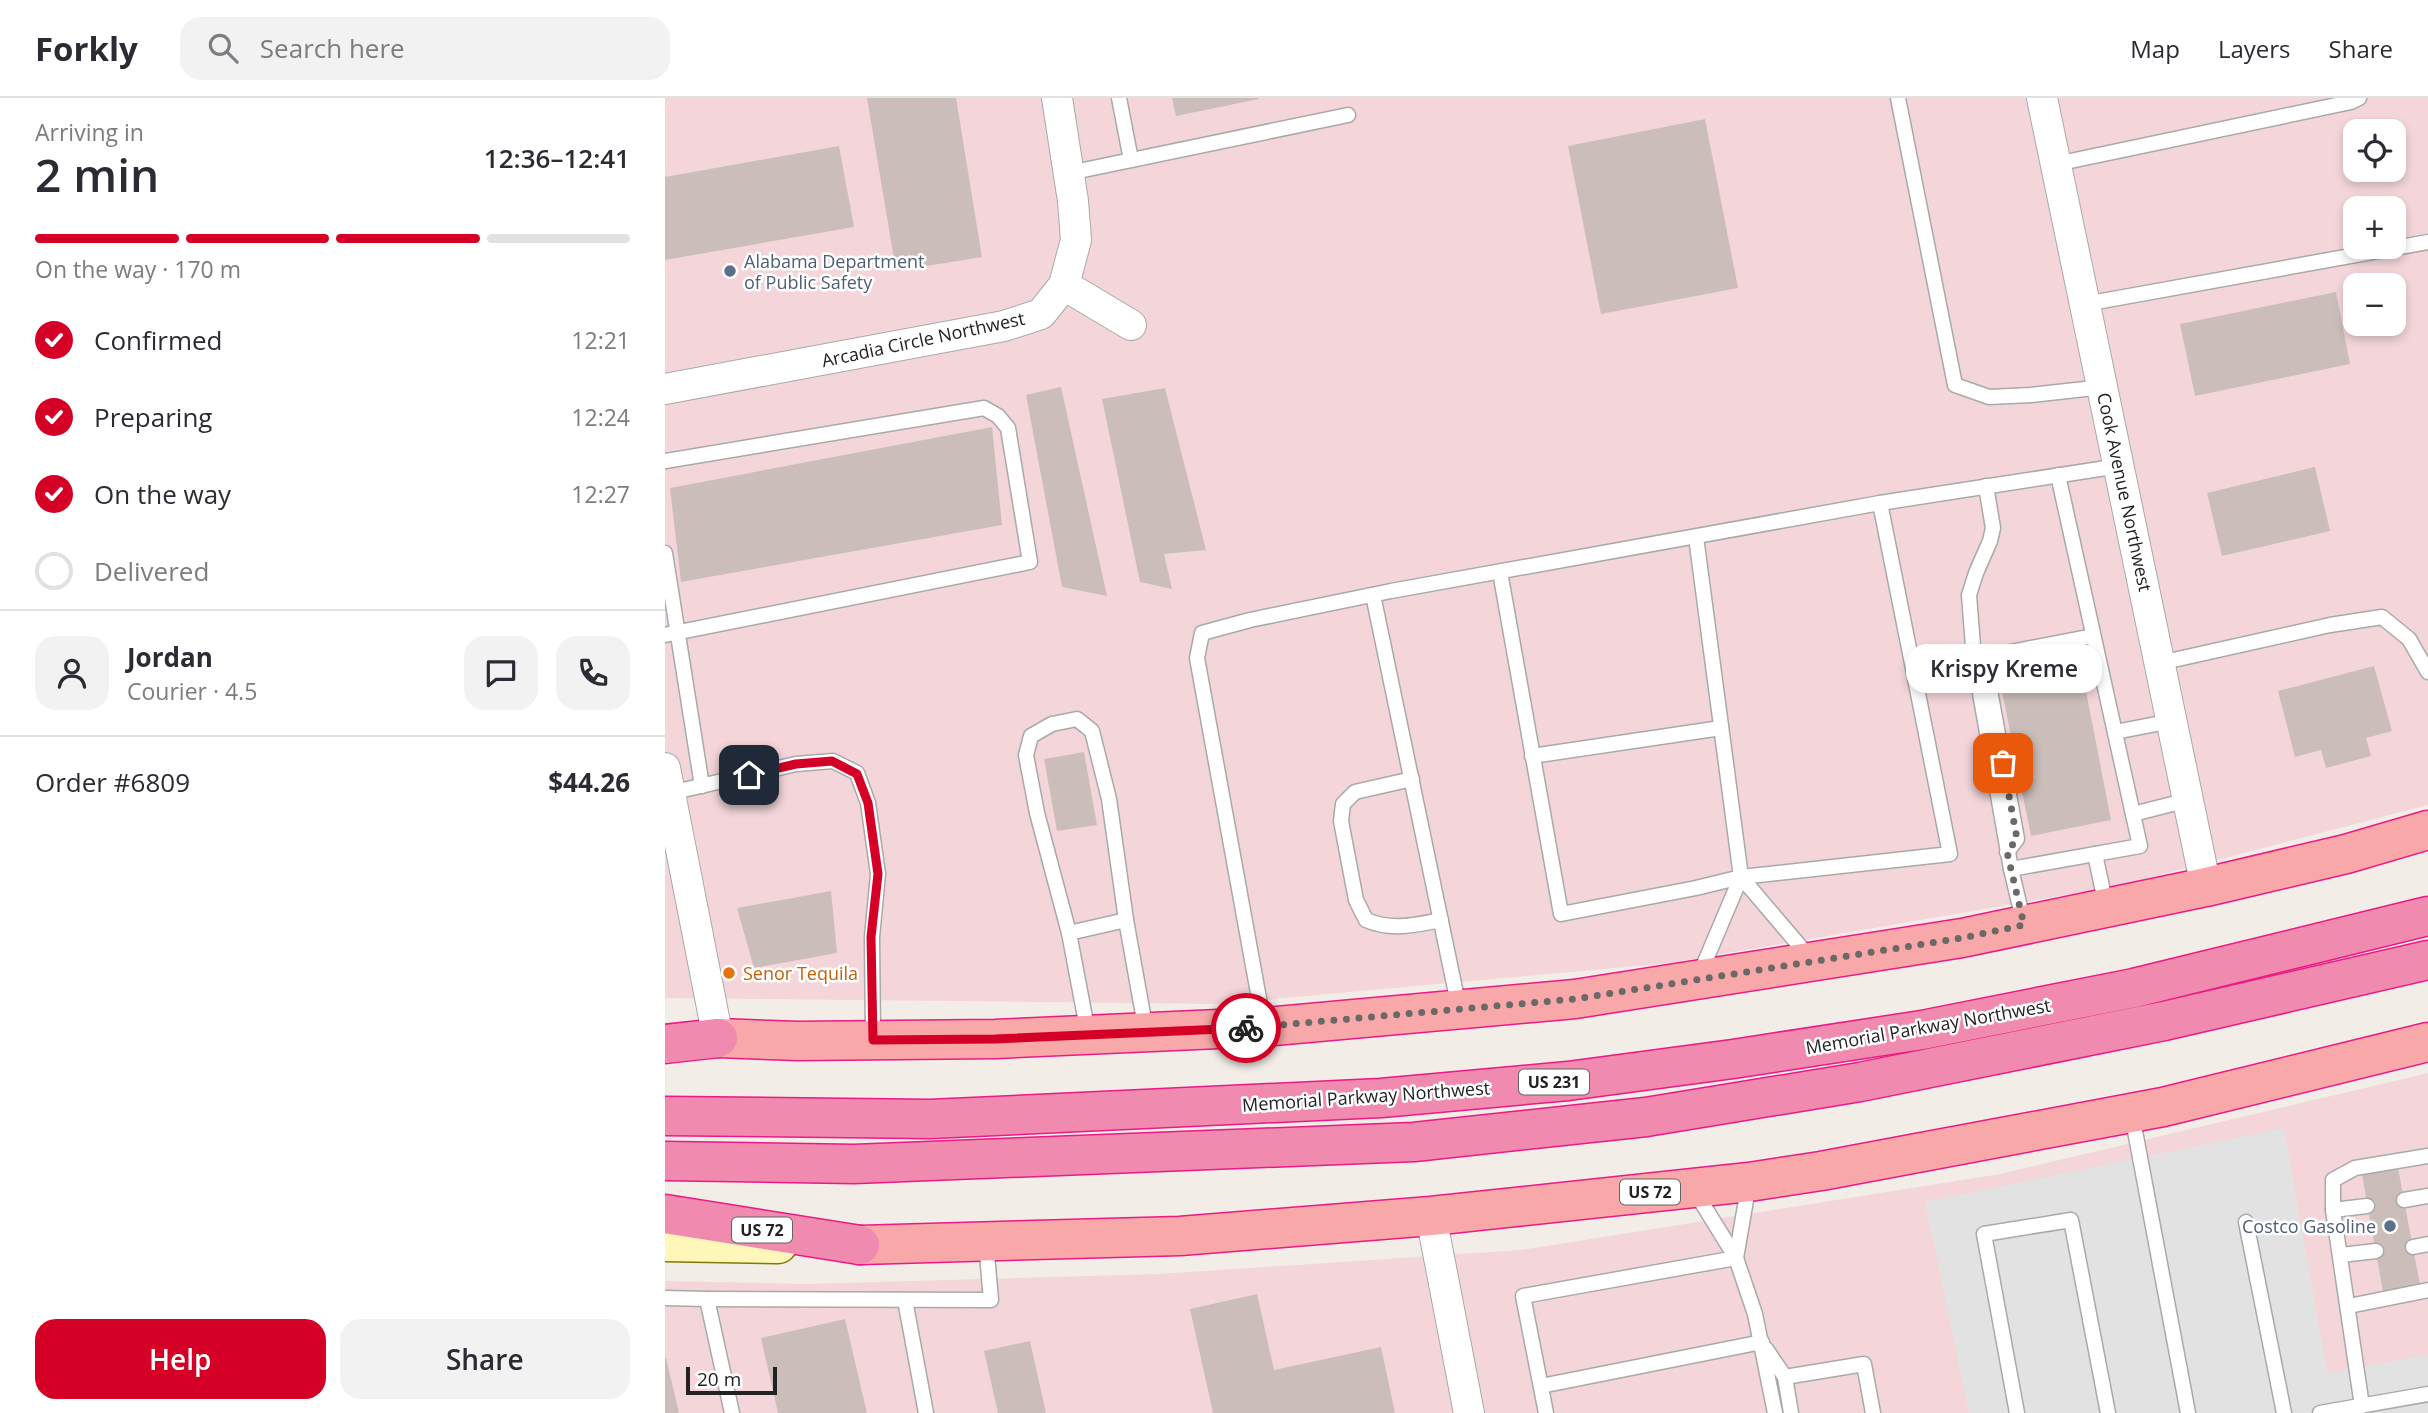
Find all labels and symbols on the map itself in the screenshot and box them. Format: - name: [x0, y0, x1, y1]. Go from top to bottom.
- place label: Alabama Department of Public Safety: [744, 249, 924, 294]
- marker: Alabama Department of Public Safety: [722, 263, 738, 279]
- street label: Arcadia Circle Northwest: [819, 306, 1027, 372]
- street label: Cook Avenue Northwest: [2092, 390, 2158, 594]
- callout: Krispy Kreme: [1905, 644, 2101, 693]
- pin: [1973, 733, 2033, 793]
- pin: [719, 745, 779, 805]
- place label: Senor Tequila: [743, 961, 858, 985]
- marker: Senor Tequila: [721, 965, 737, 981]
- courier: [1211, 993, 1281, 1063]
- street label: Memorial Parkway Northwest: [1804, 993, 2052, 1059]
- road number: US 231: [1519, 1070, 1589, 1094]
- street label: Memorial Parkway Northwest: [1241, 1075, 1491, 1117]
- road number: US 72: [1620, 1180, 1680, 1204]
- place label: Costco Gasoline: [2242, 1214, 2376, 1238]
- road number: US 72: [732, 1218, 792, 1242]
- marker: Costco Gasoline: [2382, 1218, 2398, 1234]
- scale bar: [686, 1364, 777, 1396]

